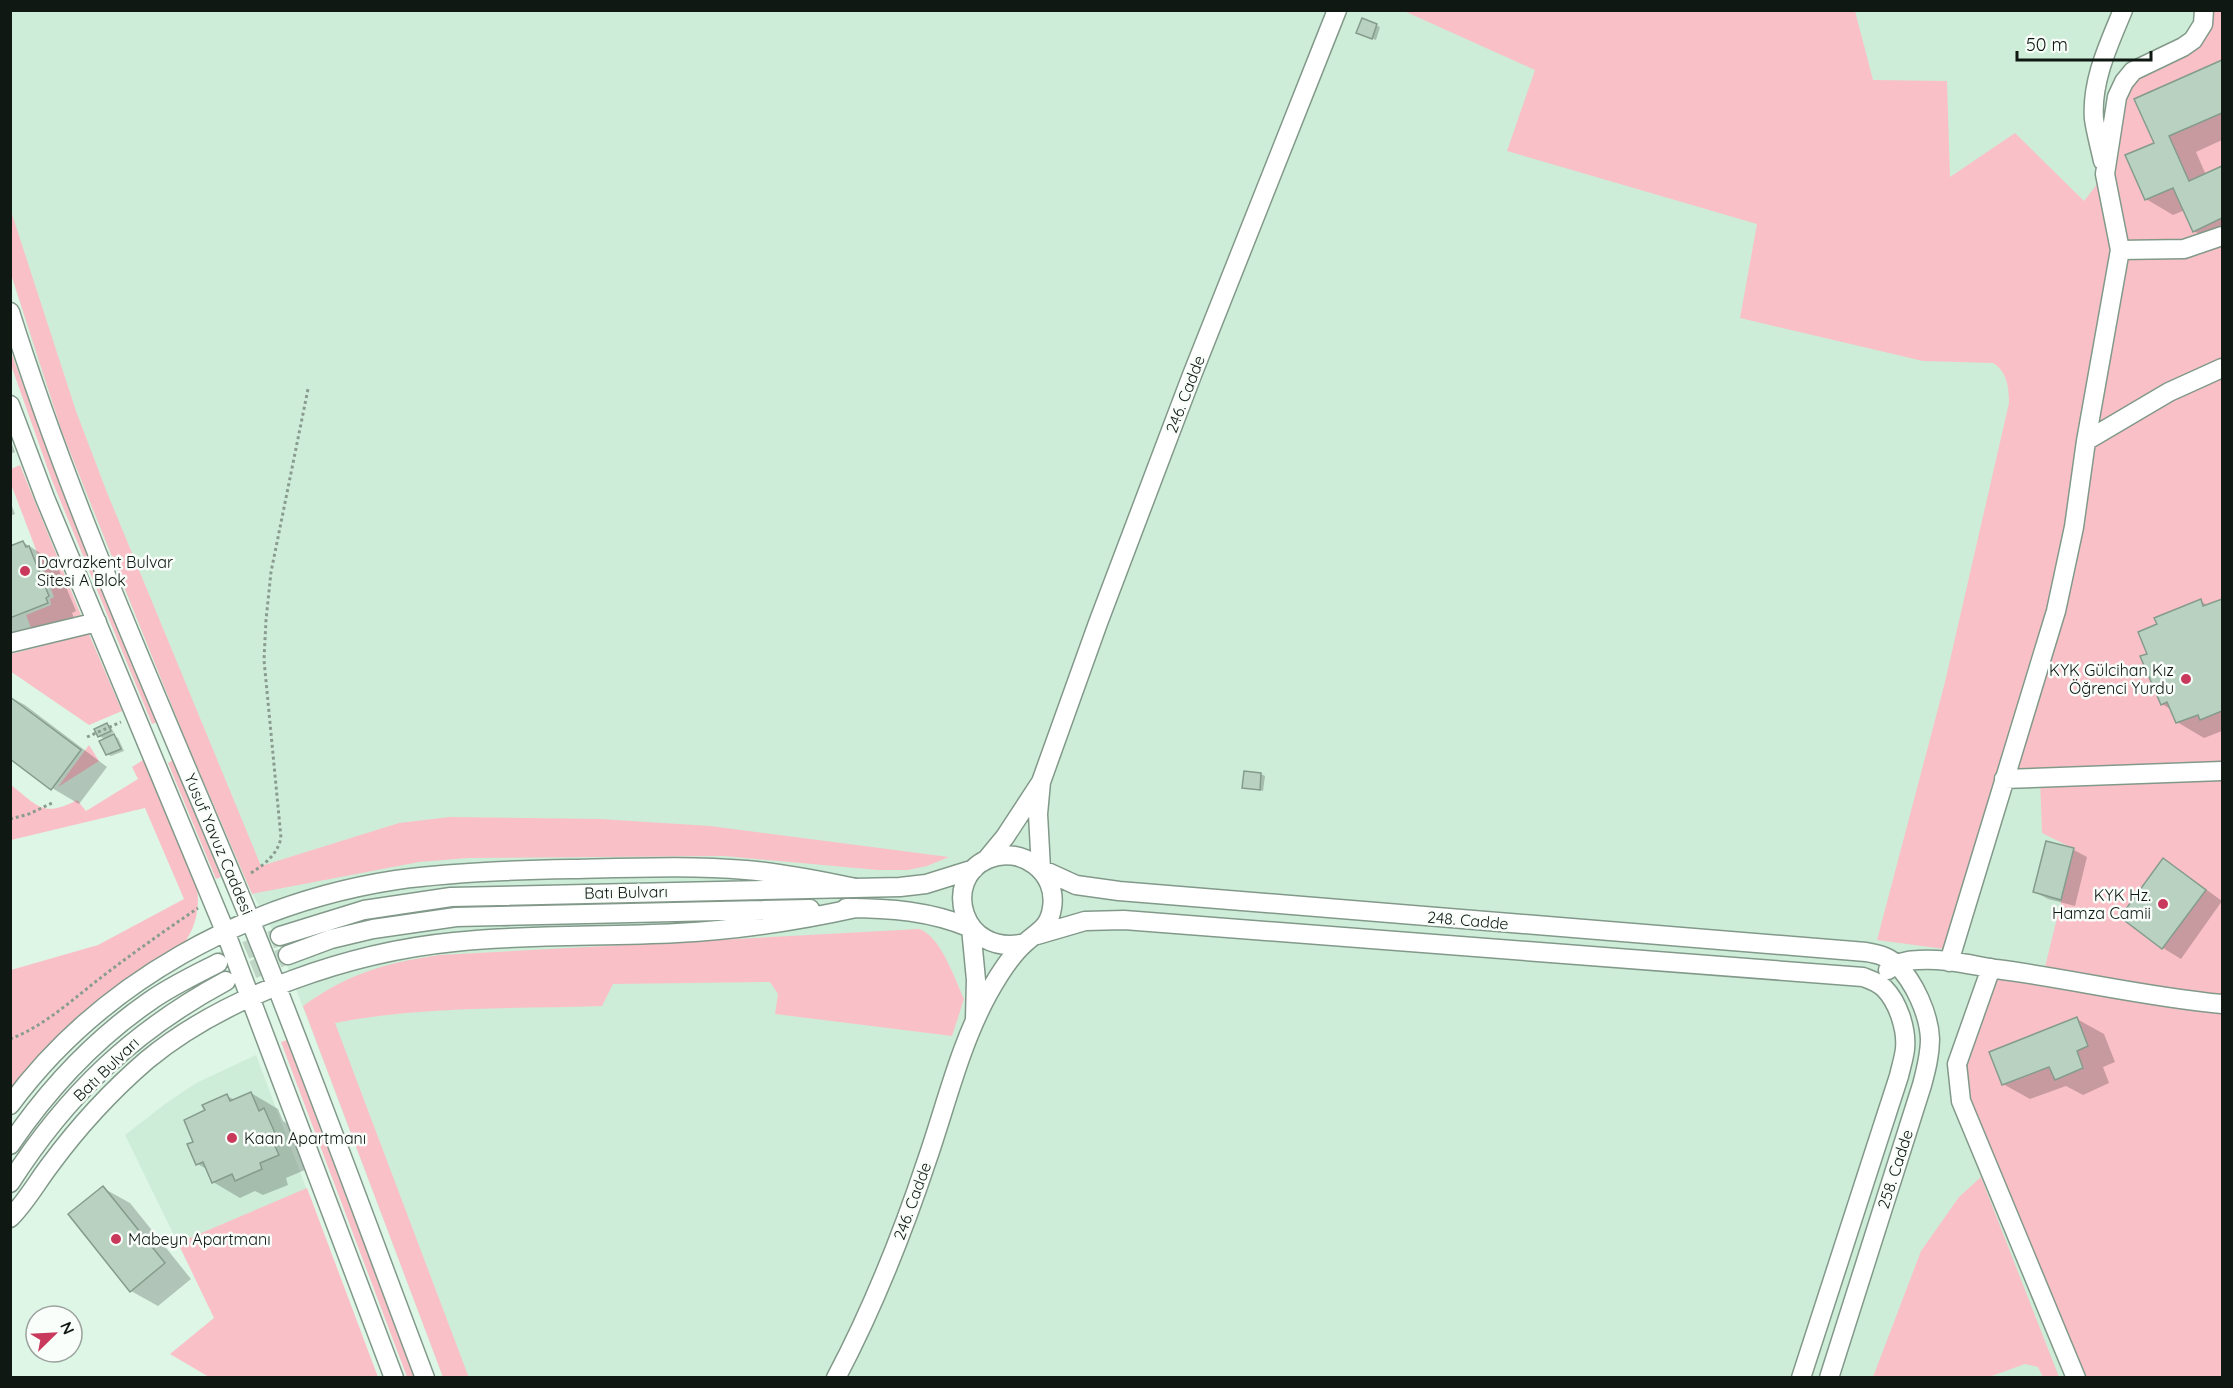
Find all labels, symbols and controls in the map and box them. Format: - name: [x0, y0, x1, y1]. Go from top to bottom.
- scale bar: [2017, 24, 2150, 62]
- text: 50 m: [2026, 33, 2068, 56]
- street label: 246. Cadde: [1161, 352, 1209, 436]
- place label: Davrazkent Bulvar Sitesi A Blok: [37, 552, 173, 590]
- marker: Davrazkent Bulvar Sitesi A Blok: [18, 564, 32, 578]
- place label: KYK Gülcihan Kız Öğrenci Yurdu: [2049, 660, 2174, 698]
- marker: KYK Gülcihan Kız Öğrenci Yurdu: [2179, 672, 2193, 686]
- street label: Yusuf Yavuz Caddesi: [180, 770, 258, 918]
- street label: Batı Bulvarı: [584, 881, 668, 903]
- place label: KYK Hz. Hamza Camii: [2052, 885, 2151, 923]
- marker: KYK Hz. Hamza Camii: [2156, 897, 2170, 911]
- street label: 248. Cadde: [1427, 906, 1509, 934]
- street label: Batı Bulvarı: [69, 1033, 143, 1105]
- street label: 258. Cadde: [1873, 1127, 1917, 1211]
- place label: Kaan Apartmanı: [244, 1128, 366, 1148]
- marker: Kaan Apartmanı: [225, 1131, 239, 1145]
- street label: 246. Cadde: [889, 1159, 935, 1243]
- place label: Mabeyn Apartmanı: [128, 1229, 271, 1249]
- marker: Mabeyn Apartmanı: [109, 1232, 123, 1246]
- north arrow: [24, 1304, 84, 1364]
- text: N: [56, 1318, 79, 1337]

